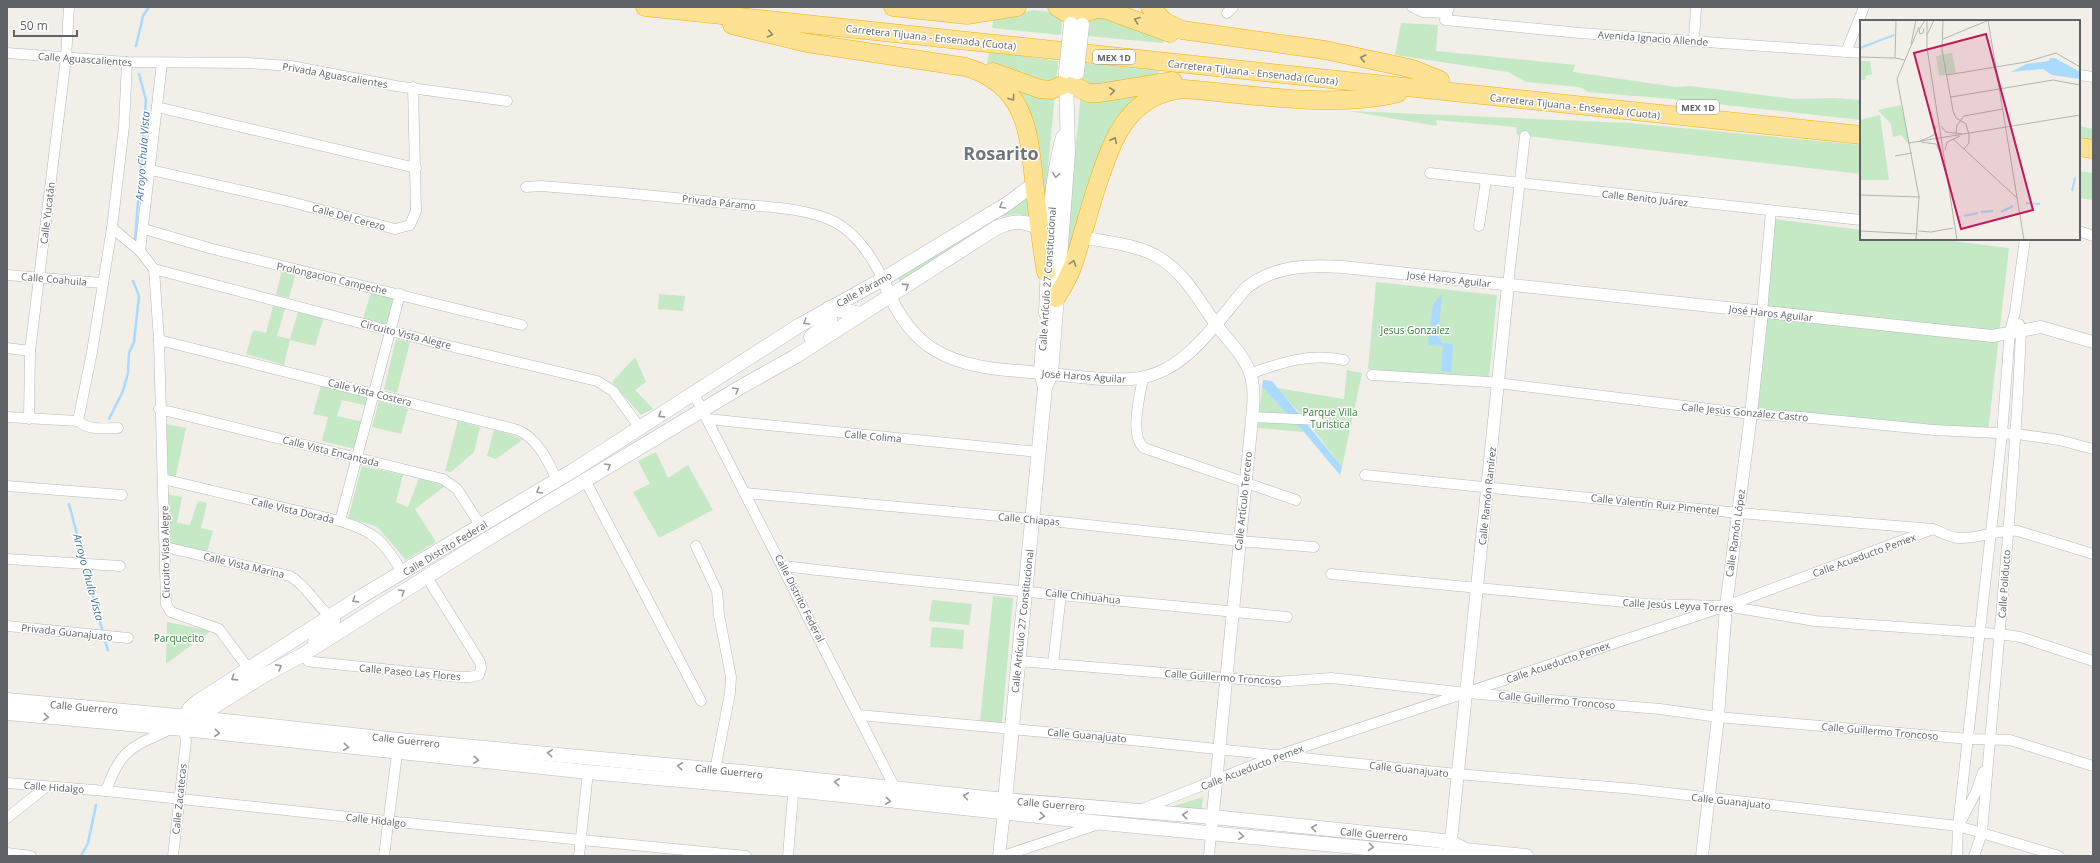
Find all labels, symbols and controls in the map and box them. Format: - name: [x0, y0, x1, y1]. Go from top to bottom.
- scale bar: [14, 12, 77, 38]
- one-way arrow: [1133, 16, 1140, 24]
- text: 50 m: [20, 17, 48, 34]
- inset map: [1860, 20, 2080, 240]
- street label: Carretera Tijuana - Ensenada (Cuota): [845, 21, 1017, 53]
- street label: Avenida Ignacio Allende: [1597, 27, 1709, 49]
- one-way arrow: [766, 29, 773, 37]
- street label: Calle Aguascalientes: [37, 49, 133, 69]
- road number: MEX 1D: [1093, 50, 1135, 64]
- one-way arrow: [1359, 55, 1366, 63]
- street label: Carretera Tijuana - Ensenada (Cuota): [1167, 56, 1339, 88]
- street label: Privada Aguascalientes: [281, 59, 389, 91]
- one-way arrow: [1109, 87, 1115, 96]
- street label: Carretera Tijuana - Ensenada (Cuota): [1489, 90, 1661, 122]
- one-way arrow: [1007, 93, 1014, 100]
- road number: MEX 1D: [1677, 100, 1719, 114]
- water label: Arroyo Chula Vista: [131, 111, 153, 202]
- one-way arrow: [1109, 136, 1117, 144]
- district label: Rosarito: [963, 141, 1039, 165]
- one-way arrow: [1052, 172, 1061, 178]
- street label: Calle Yucatán: [36, 181, 58, 245]
- street label: Calle Benito Juárez: [1601, 187, 1689, 210]
- street label: Privada Páramo: [681, 191, 757, 213]
- street label: Calle Del Cerezo: [311, 200, 387, 234]
- one-way arrow: [999, 202, 1006, 209]
- street label: Calle Artículo 27 Constitucional: [1035, 207, 1059, 351]
- street label: Prolongacion Campeche: [275, 258, 389, 298]
- one-way arrow: [1069, 260, 1077, 267]
- street label: Calle Páramo: [834, 268, 894, 310]
- street label: José Haros Aguilar: [1405, 268, 1492, 290]
- street label: Calle Coahuila: [21, 269, 87, 289]
- one-way arrow: [902, 283, 909, 290]
- street label: José Haros Aguilar: [1727, 302, 1814, 324]
- street label: Circuito Vista Alegre: [359, 316, 453, 352]
- one-way arrow: [803, 317, 810, 324]
- park label: Jesus Gonzalez: [1379, 323, 1450, 337]
- street label: José Haros Aguilar: [1040, 366, 1127, 386]
- street label: Calle Vista Costera: [327, 375, 413, 409]
- one-way arrow: [732, 387, 739, 395]
- street label: Calle Jesús González Castro: [1681, 399, 1809, 425]
- park label: Parque Villa Turistica: [1302, 405, 1358, 431]
- one-way arrow: [658, 410, 665, 418]
- street label: Calle Colima: [844, 427, 902, 445]
- street label: Calle Vista Encantada: [281, 432, 381, 470]
- street label: Calle Ramón Ramírez: [1475, 446, 1499, 546]
- street label: Calle Artículo Tercero: [1231, 451, 1255, 551]
- one-way arrow: [604, 464, 611, 471]
- one-way arrow: [536, 486, 543, 494]
- street label: Calle Ramón López: [1722, 488, 1748, 578]
- street label: Calle Valentín Ruiz Pimentel: [1590, 490, 1720, 518]
- street label: Calle Vista Dorada: [250, 494, 336, 526]
- street label: Circuito Vista Alegre: [157, 505, 173, 599]
- street label: Calle Chiapas: [997, 509, 1061, 529]
- street label: Calle Distrito Federal: [400, 517, 490, 579]
- street label: Calle Acueducto Pemex: [1810, 530, 1918, 580]
- water label: Arroyo Chula Vista: [70, 531, 108, 622]
- street label: Calle Vista Marina: [202, 549, 286, 581]
- street label: Calle Artículo 27 Constitucional: [1007, 549, 1037, 693]
- street label: Calle Poliducto: [1995, 549, 2013, 619]
- street label: Calle Distrito Federal: [772, 552, 828, 644]
- street label: Calle Chihuahua: [1045, 585, 1121, 607]
- one-way arrow: [398, 589, 405, 596]
- one-way arrow: [352, 595, 359, 603]
- street label: Calle Jesús Leyva Torres: [1622, 595, 1734, 615]
- street label: Privada Guanajuato: [21, 620, 113, 644]
- park label: Parquecito: [154, 631, 204, 645]
- street label: Calle Acueducto Pemex: [1504, 637, 1613, 686]
- street label: Calle Paseo Las Flores: [359, 661, 462, 683]
- one-way arrow: [275, 665, 282, 672]
- street label: Calle Guillermo Troncoso: [1164, 666, 1282, 688]
- one-way arrow: [231, 673, 238, 680]
- street label: Calle Guillermo Troncoso: [1498, 688, 1616, 712]
- street label: Calle Guerrero: [50, 697, 118, 717]
- one-way arrow: [43, 712, 49, 721]
- street label: Calle Guillermo Troncoso: [1821, 719, 1939, 743]
- street label: Calle Guanajuato: [1047, 725, 1127, 745]
- one-way arrow: [214, 728, 220, 737]
- street label: Calle Guerrero: [371, 729, 441, 751]
- street label: Calle Acueducto Pemex: [1199, 741, 1306, 793]
- one-way arrow: [343, 743, 349, 752]
- one-way arrow: [547, 749, 553, 758]
- one-way arrow: [473, 755, 479, 764]
- street label: Calle Guanajuato: [1369, 758, 1449, 780]
- street label: Calle Guerrero: [694, 760, 764, 782]
- one-way arrow: [677, 762, 683, 771]
- street label: Calle Zacatecas: [168, 763, 190, 835]
- one-way arrow: [834, 777, 840, 786]
- street label: Calle Hidalgo: [23, 778, 85, 796]
- street label: Calle Guanajuato: [1691, 790, 1771, 812]
- one-way arrow: [963, 791, 969, 800]
- street label: Calle Guerrero: [1017, 794, 1085, 814]
- one-way arrow: [885, 796, 891, 805]
- street label: Calle Hidalgo: [345, 810, 407, 830]
- one-way arrow: [1182, 810, 1188, 819]
- one-way arrow: [1039, 811, 1045, 820]
- one-way arrow: [1311, 824, 1317, 833]
- street label: Calle Guerrero: [1340, 824, 1408, 844]
- one-way arrow: [1238, 831, 1244, 840]
- one-way arrow: [1368, 843, 1374, 852]

